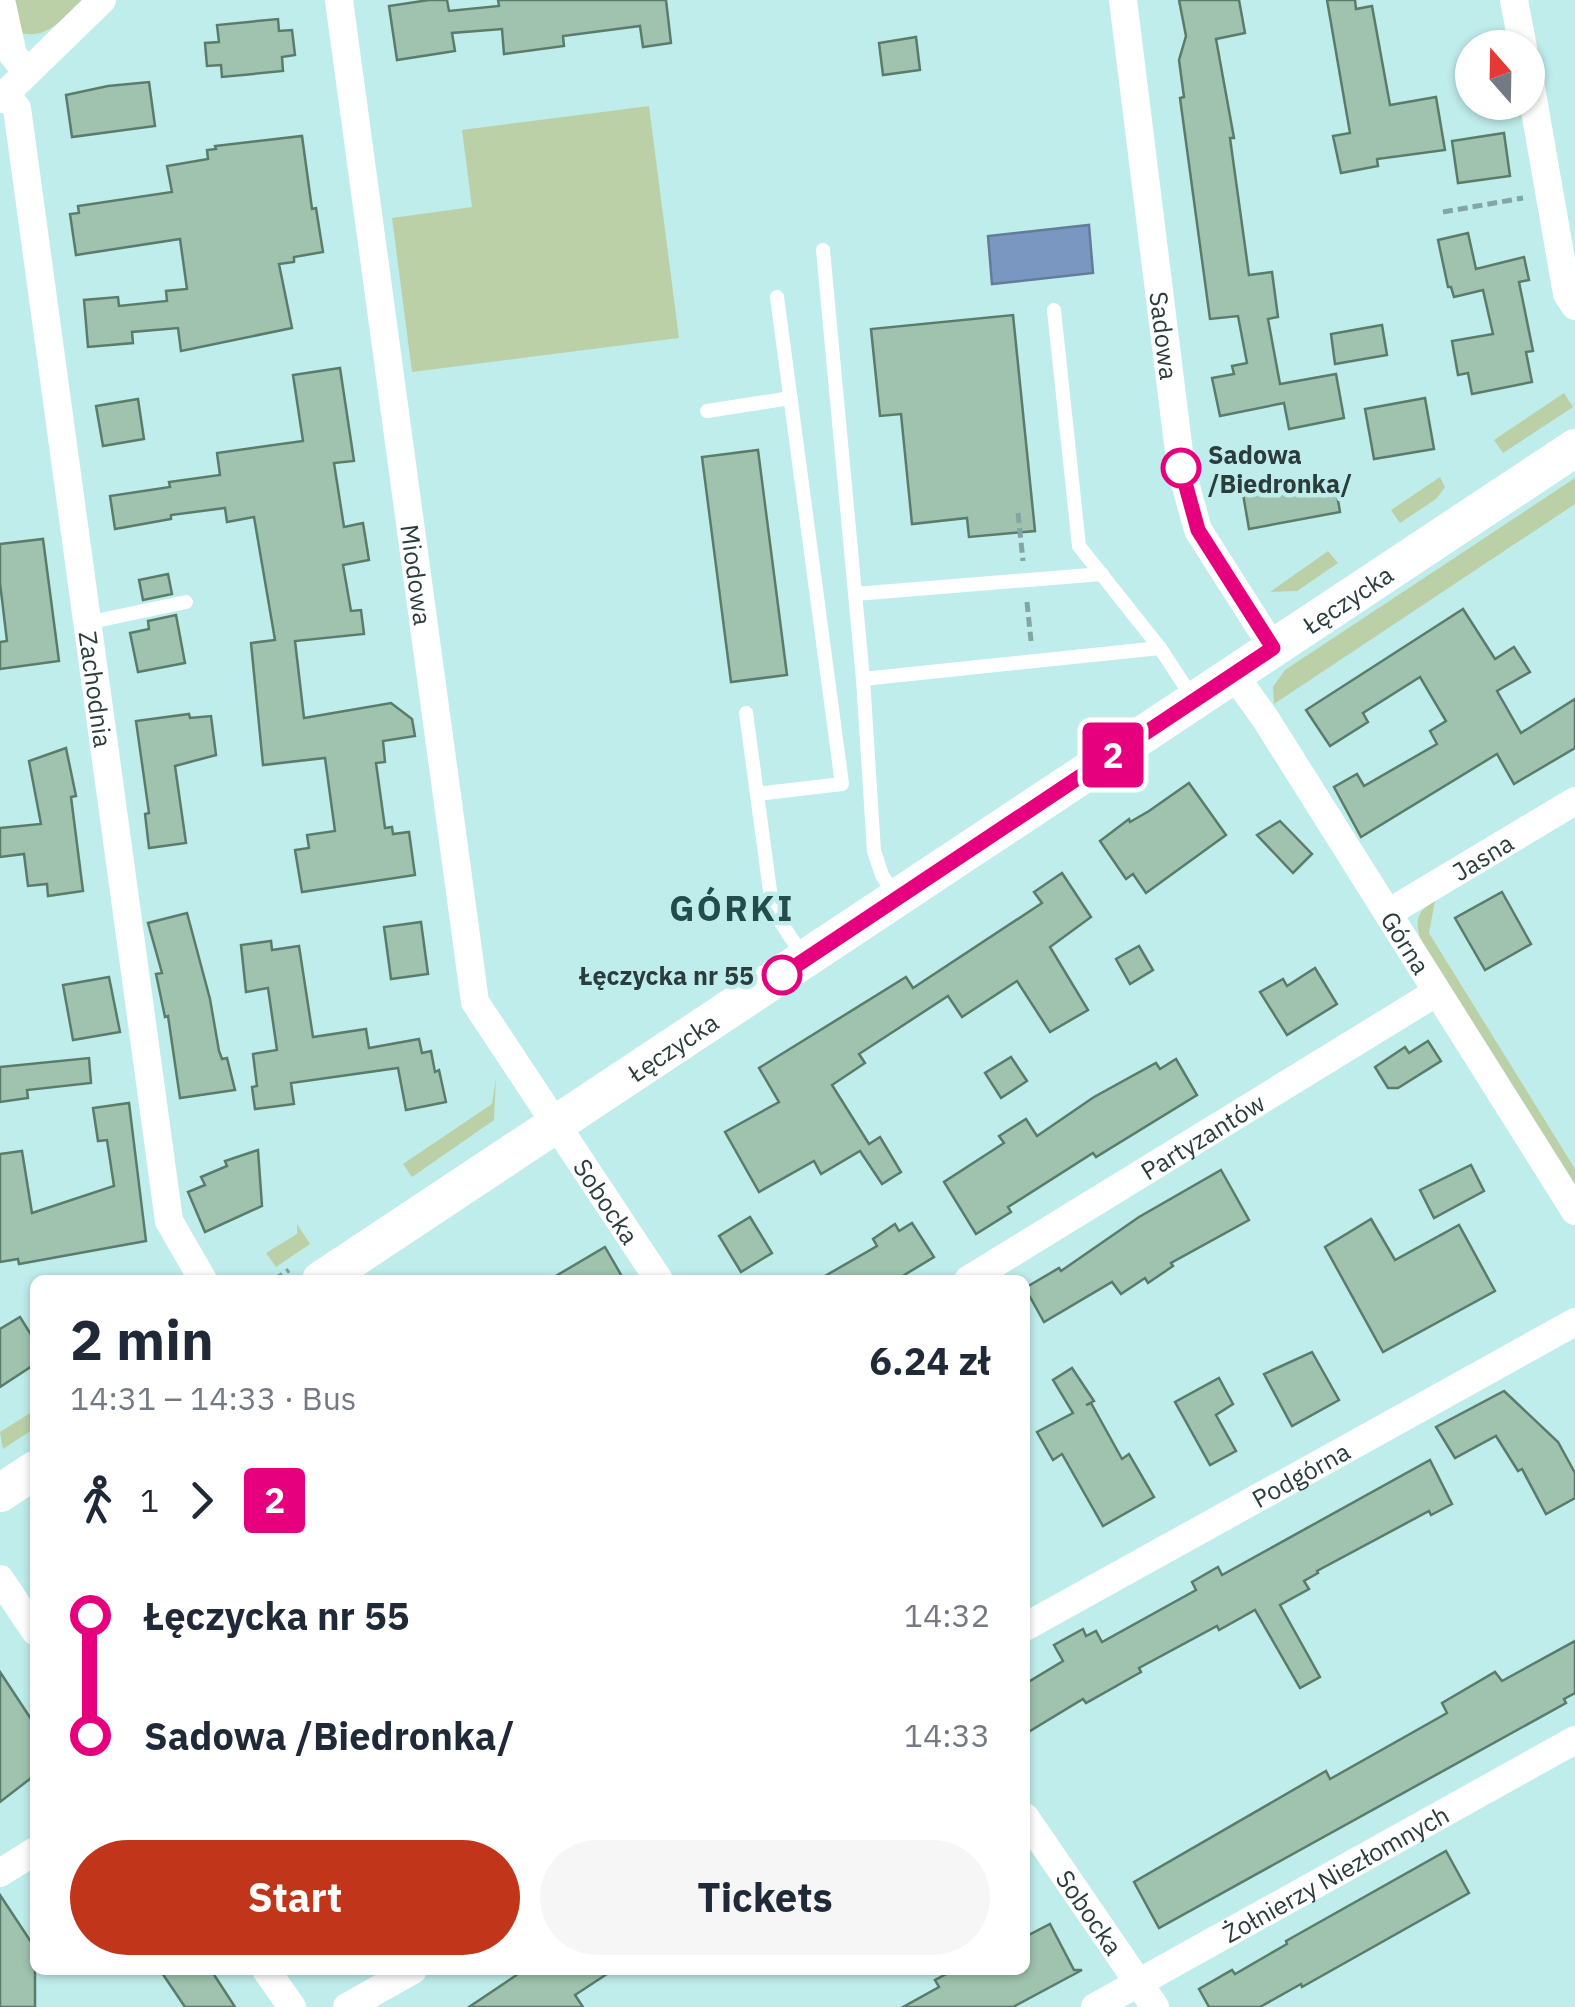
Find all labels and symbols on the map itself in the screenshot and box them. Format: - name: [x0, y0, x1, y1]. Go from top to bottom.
- north arrow: [1455, 30, 1545, 120]
- street label: Sadowa: [1143, 289, 1186, 381]
- place label: Sadowa /Biedronka/: [1208, 438, 1352, 500]
- marker: Sadowa /Biedronka/: [1162, 449, 1200, 487]
- street label: Miodowa: [394, 522, 440, 627]
- street label: Łęczycka: [1295, 557, 1399, 641]
- street label: Zachodnia: [72, 629, 121, 749]
- line badge: 2: [1080, 722, 1146, 788]
- street label: Jasna: [1446, 825, 1519, 888]
- district label: GÓRKI: [669, 885, 795, 931]
- street label: Górna: [1374, 905, 1438, 980]
- marker: Łęczycka nr 55: [763, 956, 801, 994]
- place label: Łęczycka nr 55: [578, 959, 754, 992]
- street label: Łęczycka: [620, 1005, 724, 1089]
- street label: Partyzantów: [1134, 1085, 1271, 1187]
- street label: Sobocka: [567, 1152, 647, 1250]
- street label: Podgórna: [1246, 1434, 1355, 1515]
- street label: Żołnierzy Niezłomnych: [1216, 1797, 1454, 1949]
- street label: Sobocka: [1049, 1863, 1131, 1961]

